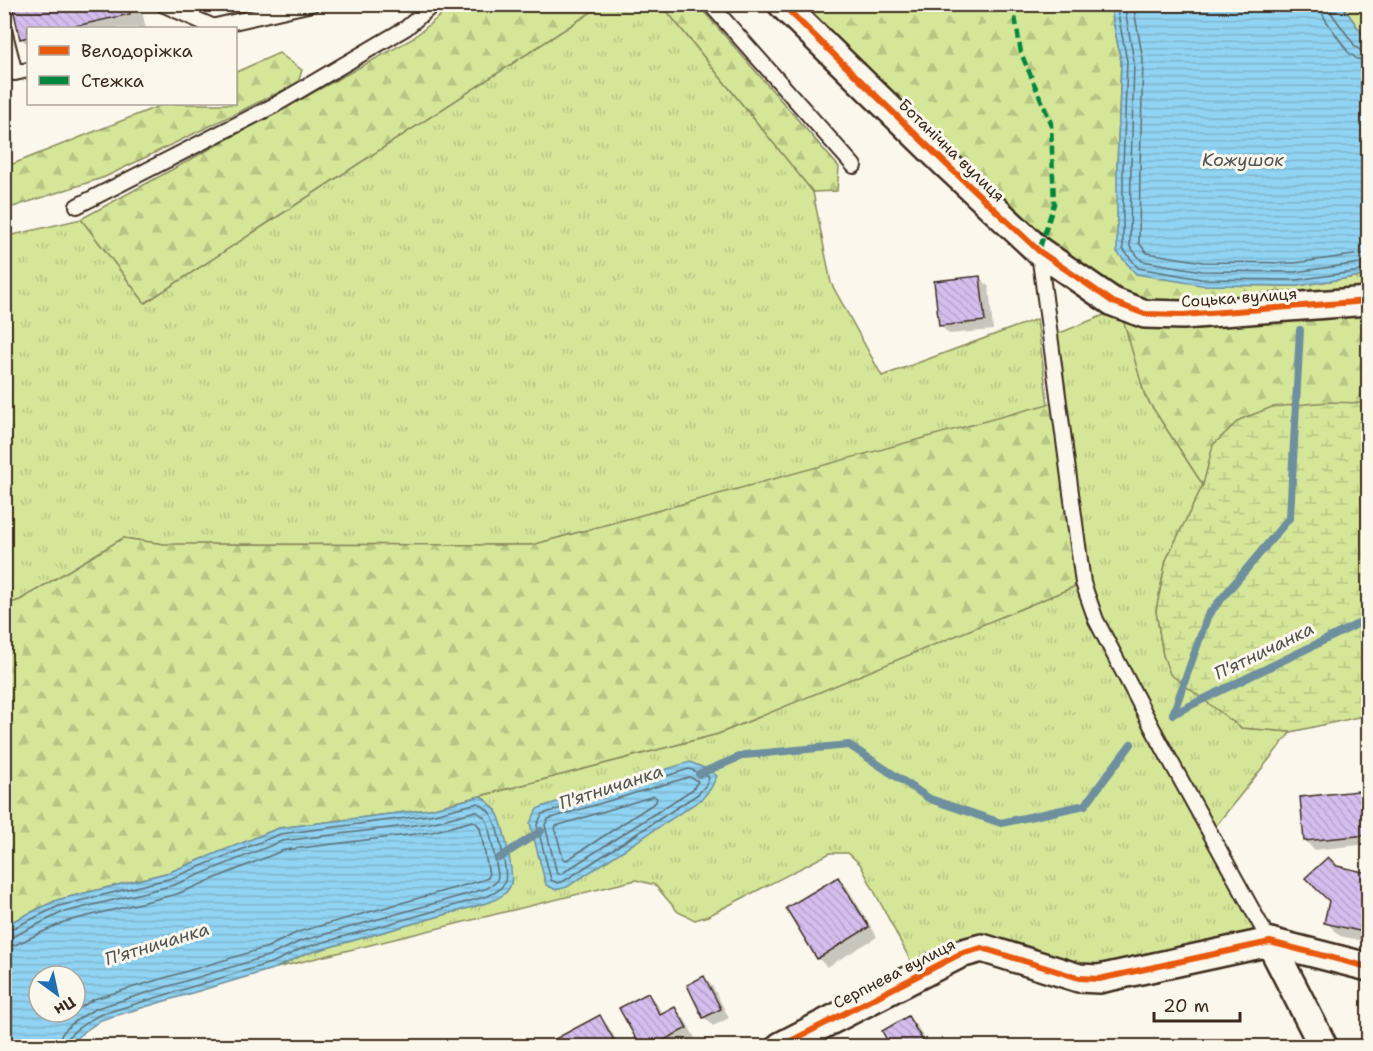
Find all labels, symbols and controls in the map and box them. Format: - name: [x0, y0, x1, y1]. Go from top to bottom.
- legend: [27, 27, 237, 105]
- text: Велодоріжка: [81, 39, 193, 63]
- text: Стежка: [81, 69, 144, 93]
- street label: Ботанічна вулиця: [894, 94, 1009, 206]
- water label: Кожушок: [1202, 148, 1284, 172]
- street label: Соцька вулиця: [1180, 283, 1298, 312]
- water label: П'ятничанка: [1210, 616, 1318, 686]
- water label: П'ятничанка: [556, 759, 666, 815]
- water label: П'ятничанка: [102, 917, 212, 971]
- street label: Серпнева вулиця: [829, 934, 959, 1013]
- north arrow: [27, 964, 87, 1024]
- scale bar: [1154, 985, 1240, 1023]
- text: Пн: [50, 992, 79, 1021]
- text: 20 m: [1163, 994, 1209, 1018]

